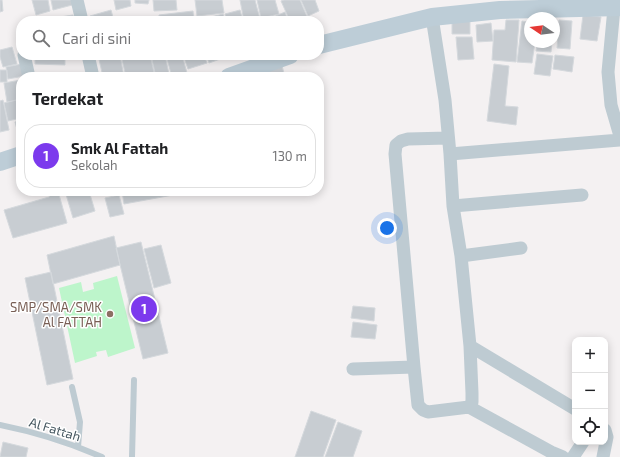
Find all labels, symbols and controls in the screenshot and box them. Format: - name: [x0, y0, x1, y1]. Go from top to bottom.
- north arrow: [524, 12, 560, 48]
- search box: [16, 16, 324, 60]
- icon: search: [30, 27, 52, 49]
- text: Cari di sini: [62, 29, 131, 47]
- text: Terdekat: [32, 88, 103, 108]
- text: Smk Al Fattah: [71, 139, 168, 157]
- text: 1: [43, 148, 49, 164]
- text: 130 m: [272, 148, 307, 164]
- text: Sekolah: [71, 157, 118, 173]
- your location: [377, 218, 397, 238]
- pin: 1: [131, 294, 157, 324]
- place label: SMP/SMA/SMK Al FATTAH: [10, 299, 102, 330]
- marker: SMP/SMA/SMK Al FATTAH: [105, 309, 115, 319]
- map controls: [572, 337, 608, 445]
- button: +: [572, 337, 608, 373]
- button: −: [572, 373, 608, 409]
- button: locate: [572, 409, 608, 445]
- street label: Al Fattah: [27, 414, 83, 444]

